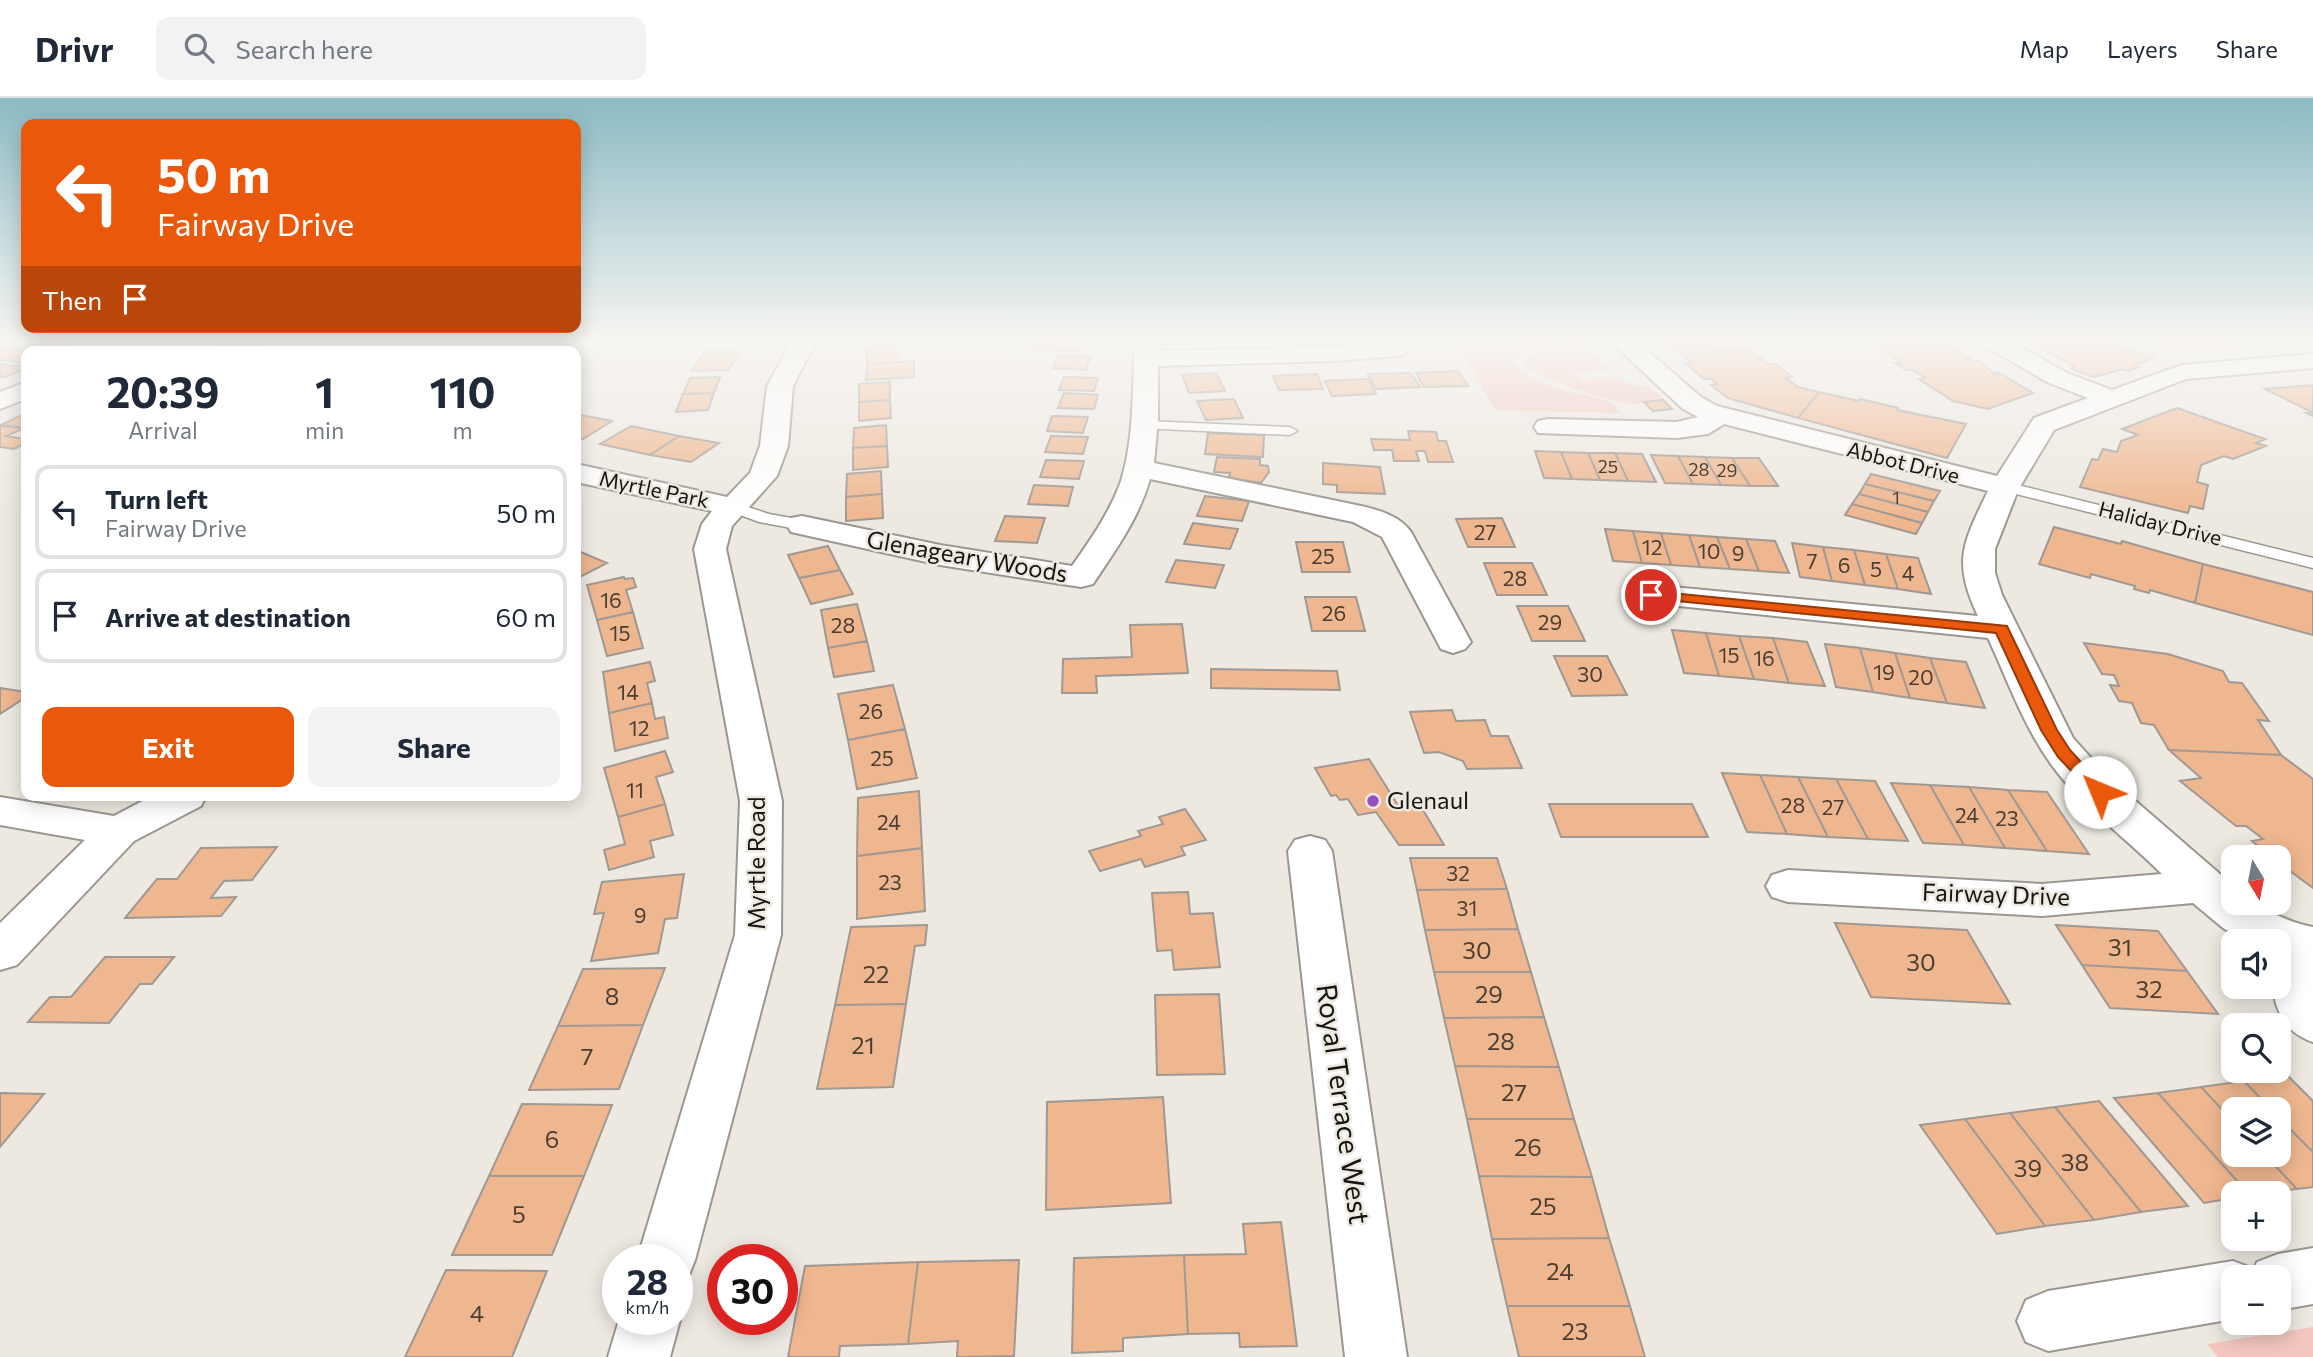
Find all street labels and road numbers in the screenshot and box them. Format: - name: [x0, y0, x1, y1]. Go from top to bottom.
- street label: Abbot Drive: [1845, 435, 1962, 488]
- street label: Myrtle Park: [597, 465, 712, 512]
- street label: Haliday Drive: [2096, 495, 2224, 550]
- street label: Glenageary Woods: [865, 524, 1070, 587]
- street label: Myrtle Road: [741, 796, 770, 930]
- street label: Fairway Drive: [1922, 876, 2070, 911]
- street label: Royal Terrace West: [1310, 982, 1378, 1226]

